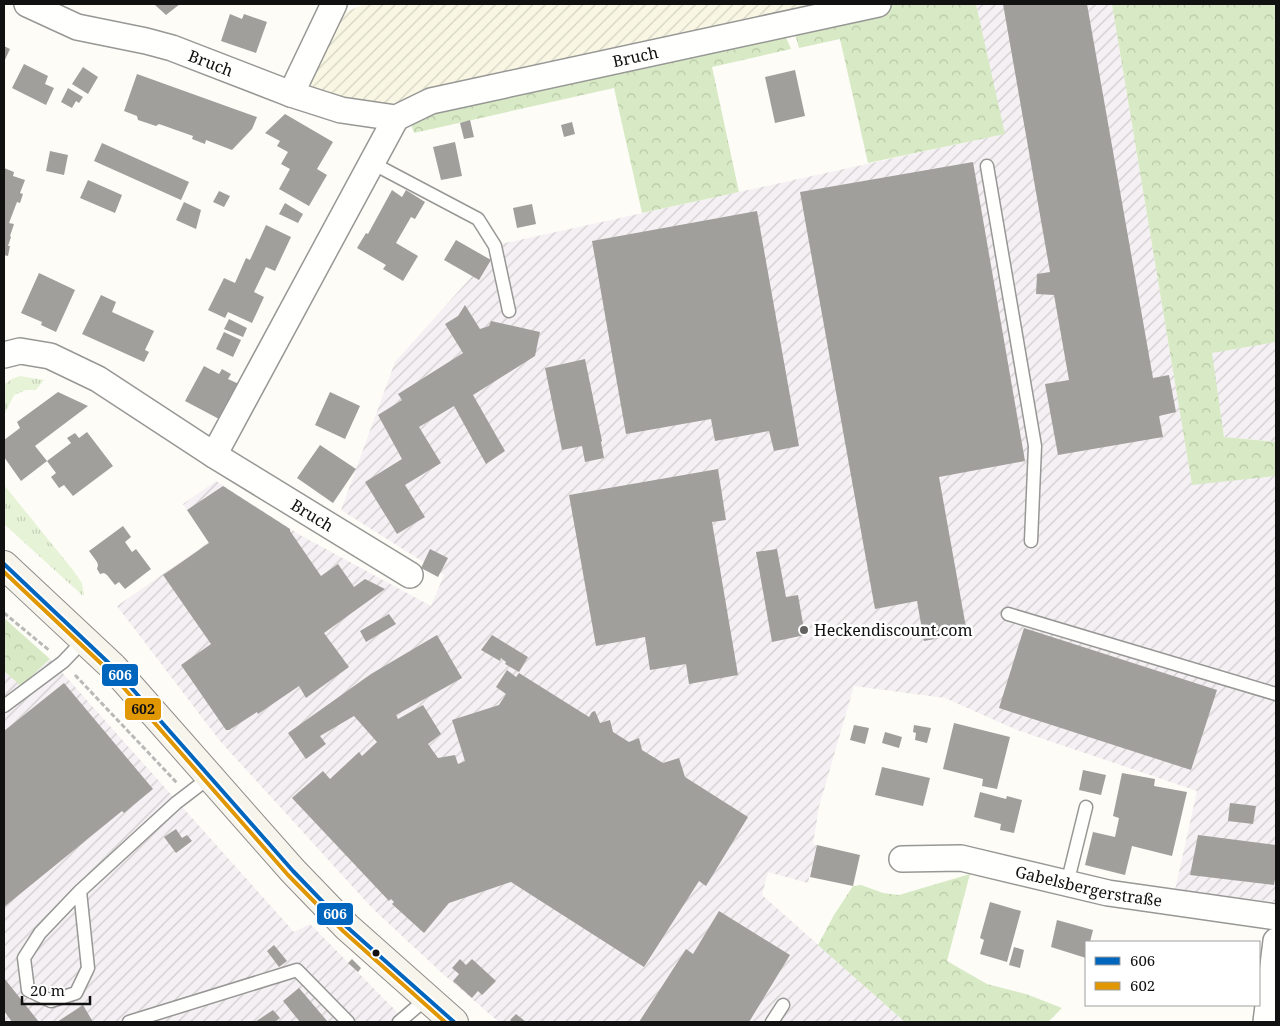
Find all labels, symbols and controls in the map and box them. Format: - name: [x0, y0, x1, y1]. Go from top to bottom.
- street label: Bruch: [610, 41, 660, 72]
- street label: Bruch: [185, 44, 236, 82]
- street label: Bruch: [287, 494, 338, 537]
- place label: Heckendiscount.com: [814, 619, 973, 641]
- marker: Heckendiscount.com: [798, 624, 810, 636]
- line badge: 606: [101, 663, 139, 687]
- text: 606: [108, 665, 132, 684]
- line badge: 602: [124, 697, 162, 721]
- text: 602: [131, 699, 155, 718]
- street label: Gabelsbergerstraße: [1013, 860, 1164, 912]
- line badge: 606: [316, 902, 354, 926]
- text: 606: [323, 904, 347, 923]
- legend: [1085, 941, 1260, 1006]
- unlabelled marker: [371, 948, 381, 958]
- text: 606: [1130, 950, 1155, 970]
- scale bar: [22, 974, 90, 1006]
- text: 602: [1130, 975, 1155, 995]
- text: 20 m: [30, 980, 65, 1000]

